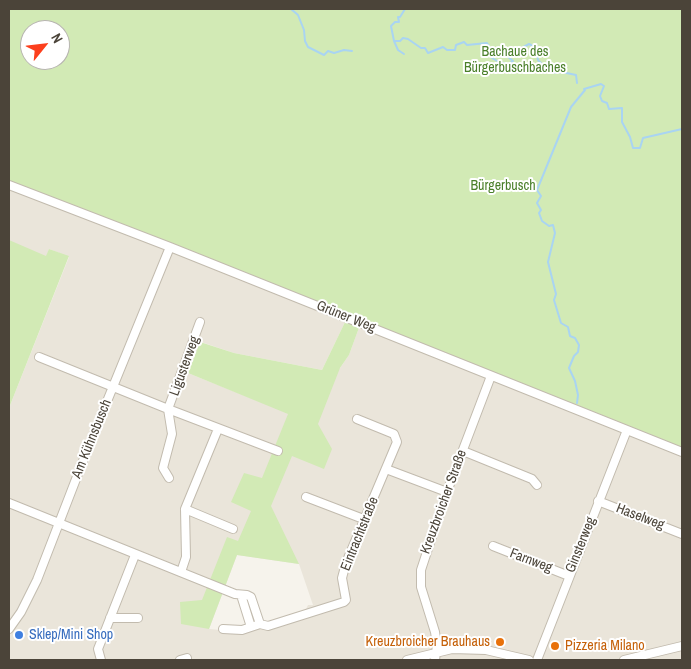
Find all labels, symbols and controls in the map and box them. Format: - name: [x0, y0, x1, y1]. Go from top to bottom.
- north arrow: [20, 20, 70, 70]
- text: N: [47, 30, 67, 46]
- park label: Bachaue des Bürgerbuschbaches: [464, 44, 566, 76]
- park label: Bürgerbusch: [470, 178, 536, 194]
- street label: Grüner Weg: [314, 298, 378, 336]
- street label: Ligusterweg: [166, 334, 204, 398]
- street label: Am Kühnsbusch: [69, 397, 115, 481]
- street label: Kreuzbroicher Straße: [417, 448, 471, 556]
- street label: Eintrachtstraße: [338, 494, 382, 574]
- street label: Haselweg: [613, 500, 667, 534]
- street label: Ginsterweg: [562, 515, 600, 575]
- street label: Farnweg: [507, 545, 555, 577]
- place label: Sklep/Mini Shop: [29, 627, 113, 643]
- marker: Sklep/Mini Shop: [13, 629, 25, 641]
- place label: Kreuzbroicher Brauhaus: [366, 634, 490, 650]
- marker: Kreuzbroicher Brauhaus: [494, 636, 506, 648]
- place label: Pizzeria Milano: [565, 638, 645, 654]
- marker: Pizzeria Milano: [549, 640, 561, 652]

